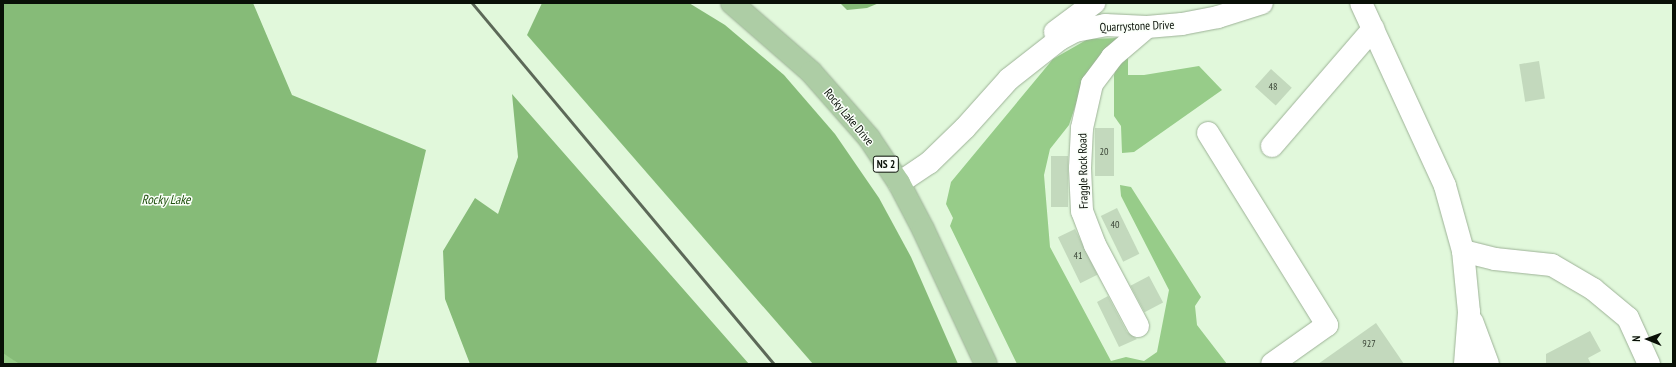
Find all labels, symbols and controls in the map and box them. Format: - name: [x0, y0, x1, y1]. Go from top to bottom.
- street label: Quarrystone Drive: [1099, 18, 1175, 34]
- house number: 48: [1269, 81, 1277, 93]
- street label: Rocky Lake Drive: [821, 86, 877, 148]
- street label: Fraggle Rock Road: [1075, 133, 1091, 209]
- house number: 20: [1100, 146, 1108, 158]
- road number: NS 2: [872, 155, 900, 173]
- water label: Rocky Lake: [141, 192, 191, 208]
- house number: 40: [1111, 219, 1119, 231]
- house number: 41: [1074, 250, 1082, 262]
- north arrow: [1628, 319, 1668, 359]
- text: N: [1629, 336, 1643, 342]
- house number: 927: [1362, 338, 1376, 350]

